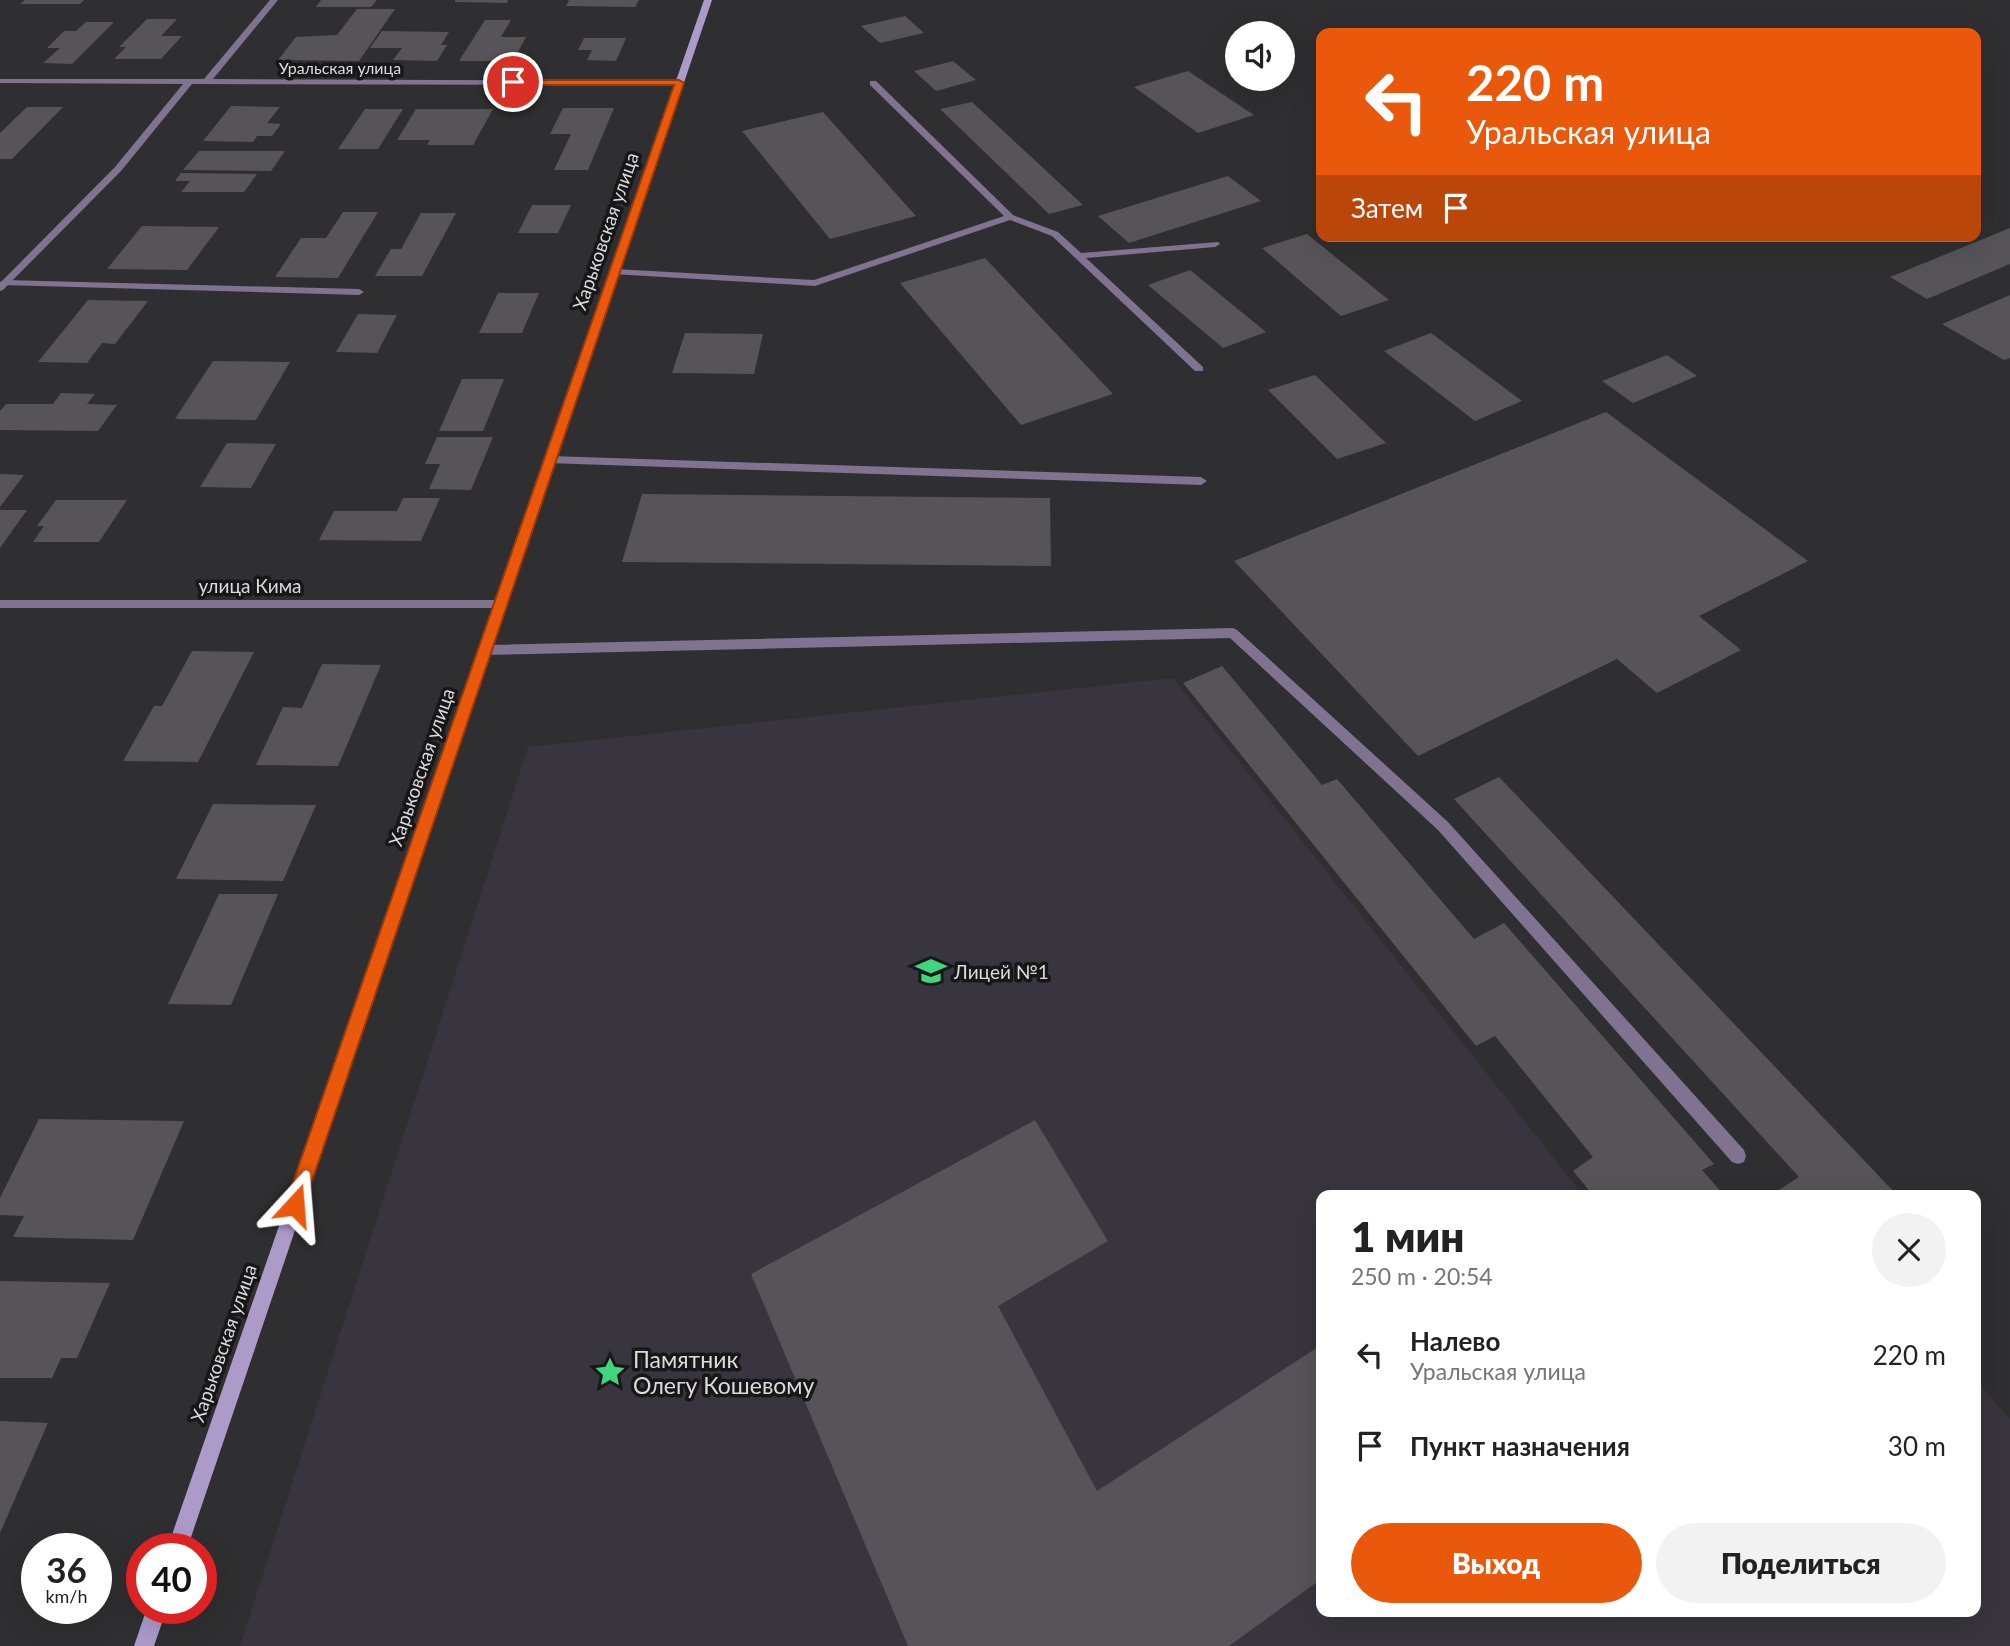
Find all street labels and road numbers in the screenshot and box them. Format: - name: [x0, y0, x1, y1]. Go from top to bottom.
- street label: Уральская улица: [279, 58, 401, 77]
- street label: Харьковская улица: [567, 149, 643, 313]
- street label: улица Кима: [198, 574, 302, 597]
- street label: Харьковская улица: [383, 685, 459, 849]
- street label: Харьковская улица: [185, 1261, 261, 1425]

